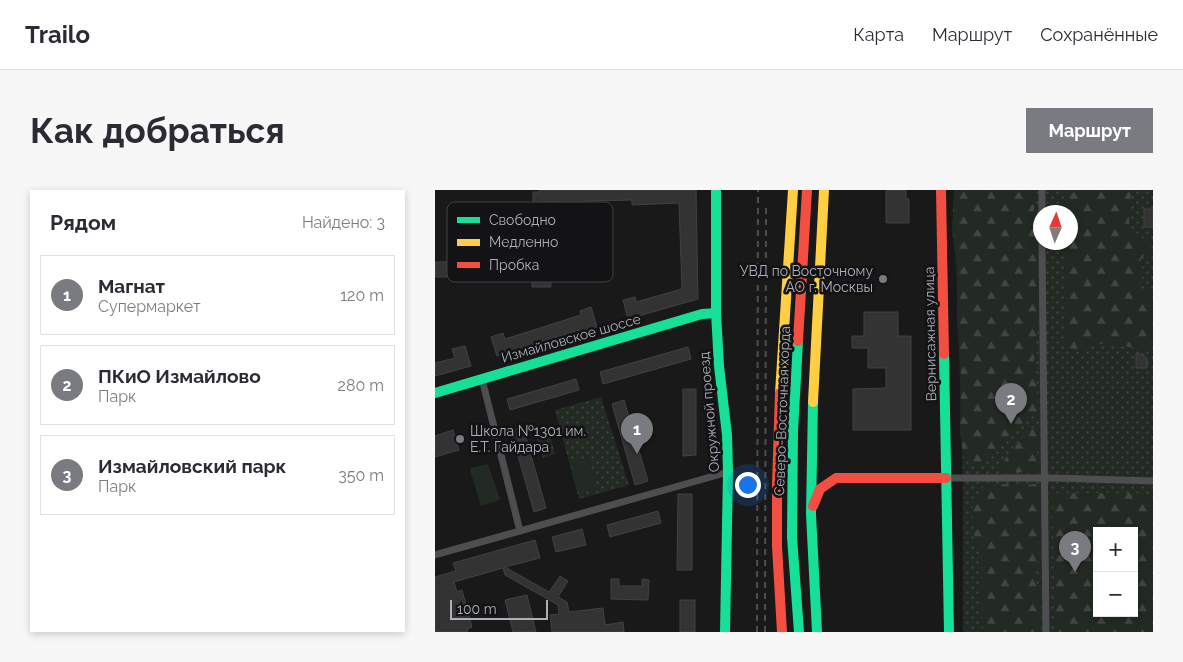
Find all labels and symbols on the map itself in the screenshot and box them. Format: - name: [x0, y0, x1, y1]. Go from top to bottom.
- legend: [447, 202, 613, 282]
- north arrow: [1033, 205, 1078, 250]
- text: Свободно: [489, 212, 556, 228]
- text: Медленно: [489, 234, 558, 250]
- text: Пробка: [489, 257, 539, 273]
- place label: УВД по Восточному АО г. Москвы: [740, 263, 873, 295]
- street label: Вернисажная улица: [921, 266, 939, 402]
- marker: УВД по Восточному АО г. Москвы: [877, 273, 889, 285]
- street label: Измайловское шоссе: [499, 310, 643, 366]
- street label: Северо-Восточная хорда: [771, 326, 793, 496]
- street label: Окружной проезд: [696, 351, 722, 473]
- pin: 2: [995, 383, 1027, 424]
- pin: 1: [621, 413, 653, 454]
- place label: Школа №1301 им. Е.Т. Гайдара: [470, 423, 586, 455]
- marker: Школа №1301 им. Е.Т. Гайдара: [454, 433, 466, 445]
- your location: [735, 472, 761, 498]
- pin: 3: [1059, 531, 1091, 572]
- scale bar: [450, 597, 547, 620]

